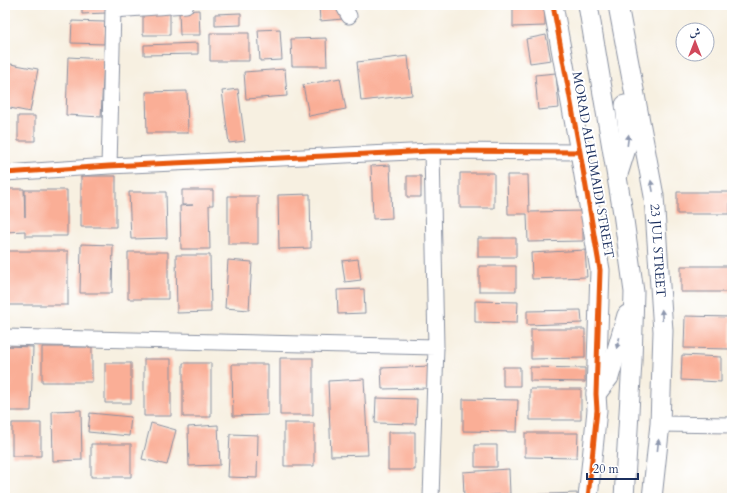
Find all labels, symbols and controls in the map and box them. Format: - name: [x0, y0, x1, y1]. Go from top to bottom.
- north arrow: [675, 22, 715, 62]
- text: ش: [690, 25, 701, 40]
- street label: MORAD ALHUMAIDI STREET: [568, 70, 618, 260]
- one-way arrow: [625, 134, 631, 146]
- one-way arrow: [649, 180, 655, 192]
- street label: 23 JUL STREET: [646, 203, 670, 298]
- one-way arrow: [658, 309, 665, 321]
- one-way arrow: [615, 337, 621, 349]
- one-way arrow: [655, 439, 661, 451]
- scale bar: [587, 455, 638, 481]
- text: 20 m: [593, 461, 620, 477]

